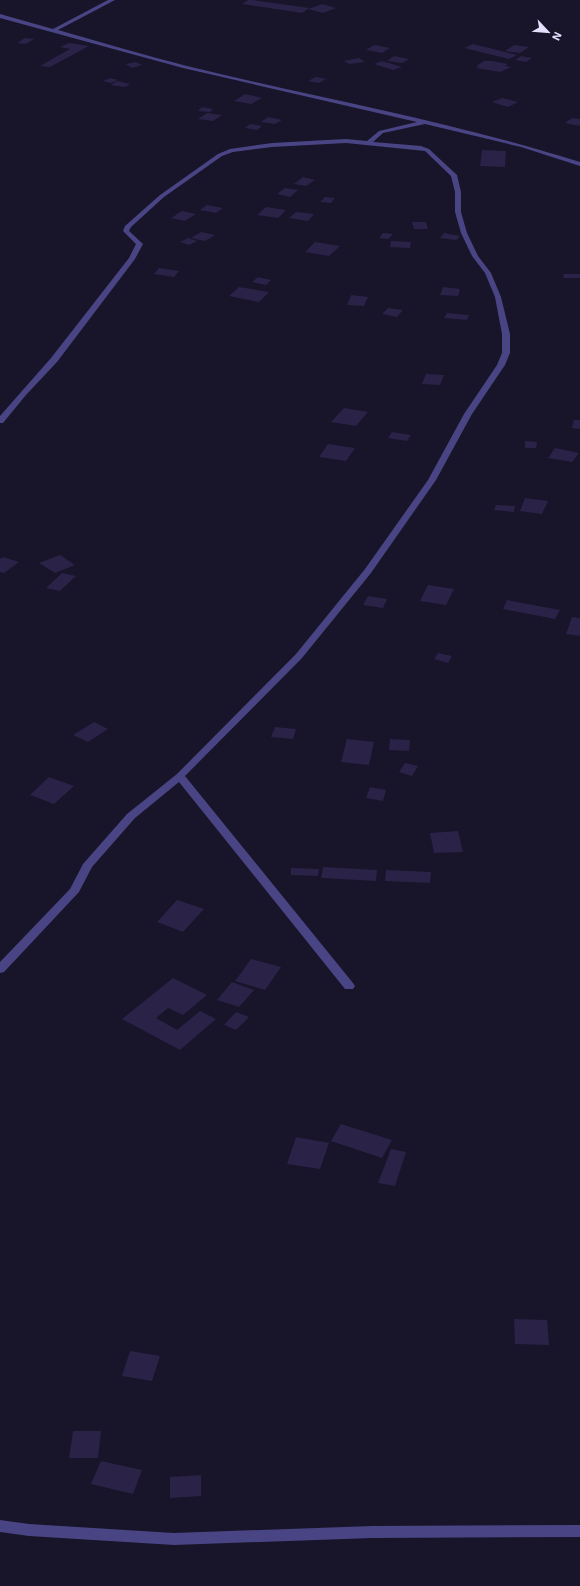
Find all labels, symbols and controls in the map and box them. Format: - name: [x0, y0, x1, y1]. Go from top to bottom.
- north arrow: [528, 12, 568, 52]
- text: N: [550, 30, 565, 43]

